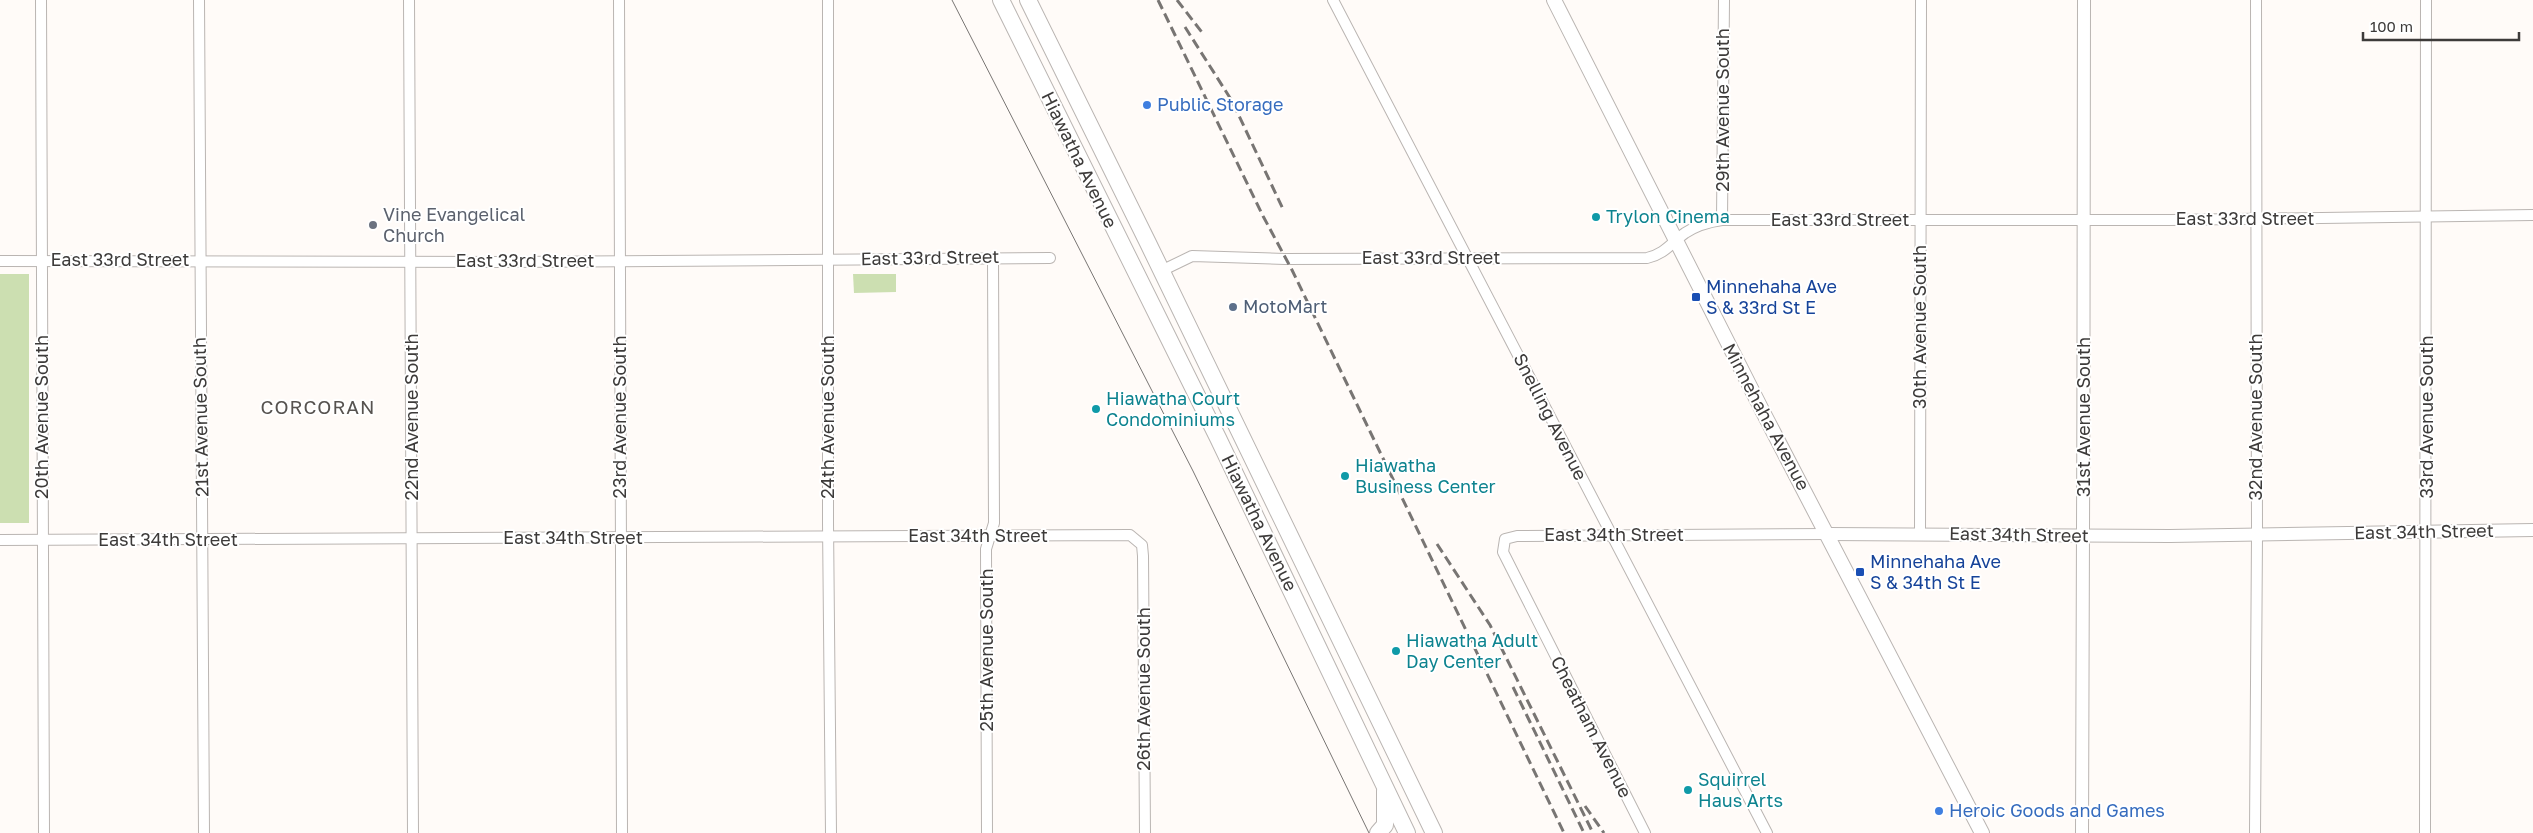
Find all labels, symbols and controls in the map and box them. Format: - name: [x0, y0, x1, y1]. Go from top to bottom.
- scale bar: [2363, 10, 2519, 42]
- text: 100 m: [2370, 17, 2413, 35]
- street label: 29th Avenue South: [1711, 28, 1733, 192]
- street label: Hiawatha Avenue: [1037, 88, 1122, 231]
- place label: Public Storage: [1157, 93, 1283, 115]
- marker: Public Storage: [1141, 99, 1153, 111]
- place label: Vine Evangelical Church: [383, 203, 526, 246]
- place label: Trylon Cinema: [1606, 205, 1730, 227]
- street label: East 33rd Street: [2176, 207, 2314, 229]
- street label: East 33rd Street: [1771, 208, 1909, 230]
- marker: Trylon Cinema: [1590, 211, 1602, 223]
- marker: Vine Evangelical Church: [367, 219, 379, 231]
- street label: East 33rd Street: [860, 245, 1000, 269]
- street label: 30th Avenue South: [1908, 245, 1930, 409]
- street label: East 33rd Street: [1362, 246, 1500, 268]
- street label: East 33rd Street: [51, 248, 189, 270]
- street label: East 33rd Street: [456, 249, 594, 271]
- place label: Minnehaha Ave S & 33rd St E: [1706, 275, 1837, 318]
- marker: Minnehaha Ave S & 33rd St E: [1690, 291, 1702, 303]
- place label: MotoMart: [1243, 295, 1328, 317]
- marker: MotoMart: [1227, 301, 1239, 313]
- street label: 22nd Avenue South: [400, 333, 422, 501]
- street label: 32nd Avenue South: [2244, 333, 2266, 501]
- street label: 20th Avenue South: [30, 335, 52, 499]
- street label: 24th Avenue South: [816, 335, 838, 499]
- street label: 23rd Avenue South: [608, 336, 630, 498]
- street label: 33rd Avenue South: [2415, 336, 2437, 499]
- street label: 21st Avenue South: [188, 337, 212, 497]
- street label: 31st Avenue South: [2072, 337, 2094, 497]
- street label: Minnehaha Avenue: [1719, 339, 1815, 494]
- street label: Snelling Avenue: [1509, 349, 1592, 484]
- place label: Hiawatha Court Condominiums: [1106, 387, 1240, 430]
- district label: CORCORAN: [261, 395, 375, 418]
- marker: Hiawatha Court Condominiums: [1090, 403, 1102, 415]
- street label: Hiawatha Avenue: [1217, 451, 1302, 594]
- place label: Hiawatha Business Center: [1355, 454, 1496, 497]
- marker: Hiawatha Business Center: [1339, 470, 1351, 482]
- street label: East 34th Street: [2354, 519, 2494, 543]
- street label: East 34th Street: [1949, 522, 2089, 546]
- street label: East 34th Street: [1544, 523, 1684, 545]
- street label: East 34th Street: [908, 524, 1048, 546]
- street label: East 34th Street: [503, 526, 643, 548]
- street label: East 34th Street: [98, 528, 238, 550]
- place label: Minnehaha Ave S & 34th St E: [1870, 550, 2001, 593]
- marker: Minnehaha Ave S & 34th St E: [1854, 566, 1866, 578]
- street label: 25th Avenue South: [975, 568, 997, 732]
- street label: 26th Avenue South: [1132, 607, 1154, 771]
- place label: Hiawatha Adult Day Center: [1406, 629, 1538, 672]
- marker: Hiawatha Adult Day Center: [1390, 645, 1402, 657]
- street label: Cheatham Avenue: [1547, 652, 1637, 801]
- place label: Squirrel Haus Arts: [1698, 768, 1783, 811]
- marker: Squirrel Haus Arts: [1682, 784, 1694, 796]
- place label: Heroic Goods and Games: [1949, 799, 2165, 821]
- marker: Heroic Goods and Games: [1933, 805, 1945, 817]

